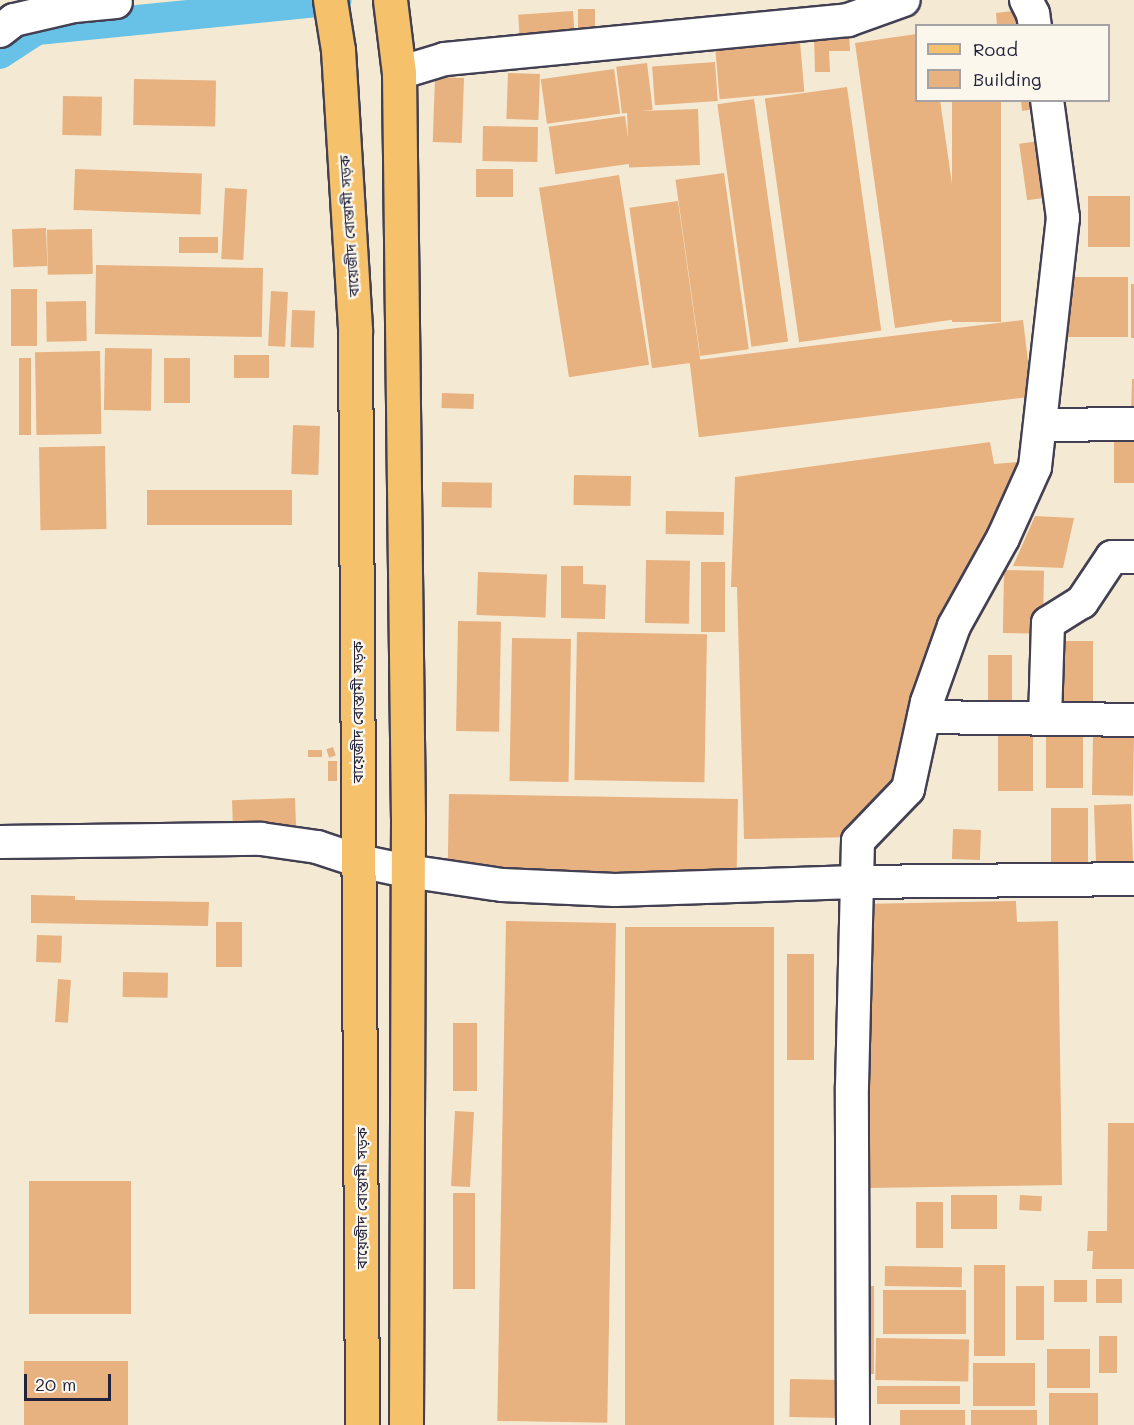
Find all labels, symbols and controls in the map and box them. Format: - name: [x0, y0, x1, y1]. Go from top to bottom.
- legend: [915, 24, 1110, 102]
- text: Road: [973, 37, 1018, 61]
- text: Building: [973, 67, 1041, 91]
- street label: বায়েজীদ বোস্তামী সড়ক: [335, 155, 363, 297]
- street label: বায়েজীদ বোস্তামী সড়ক: [349, 641, 367, 783]
- street label: বায়েজীদ বোস্তামী সড়ক: [353, 1127, 371, 1269]
- scale bar: [27, 1362, 114, 1400]
- text: 20 m: [35, 1372, 76, 1396]

